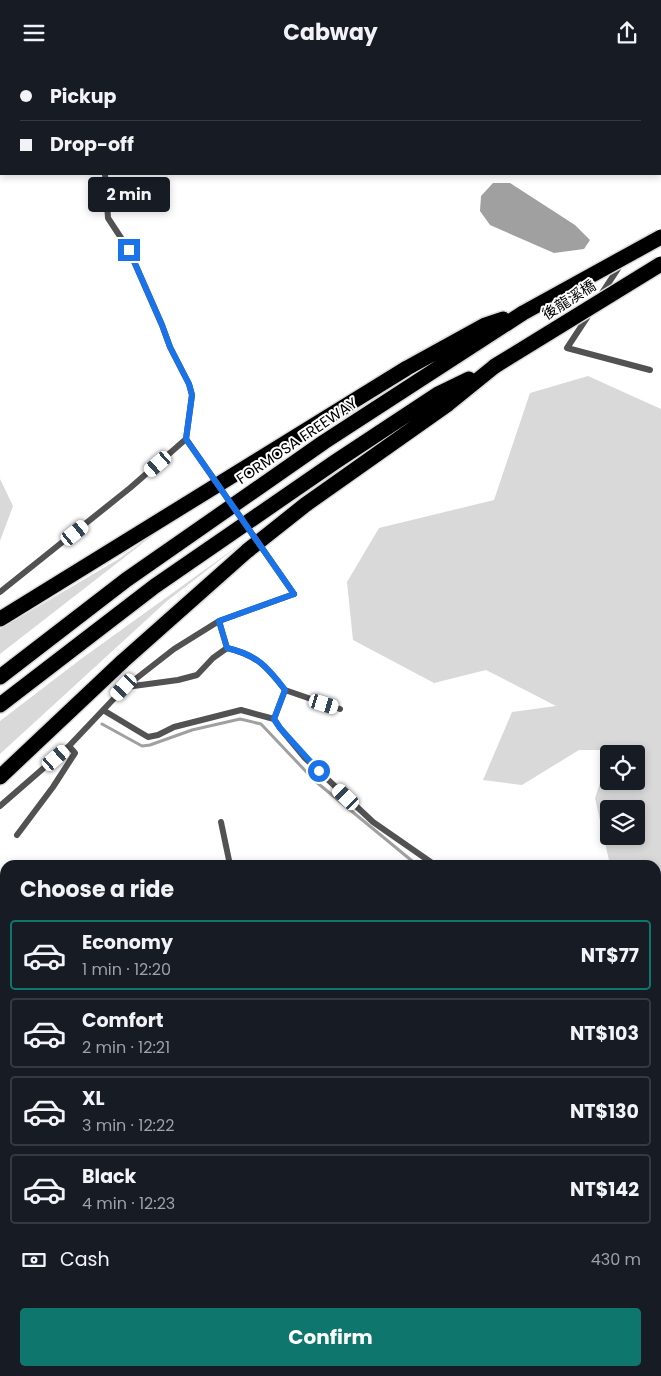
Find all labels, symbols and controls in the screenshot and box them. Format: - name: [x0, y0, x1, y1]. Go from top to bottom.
- text: Cabway: [283, 17, 378, 48]
- icon: menu: [20, 19, 48, 47]
- icon: share: [613, 19, 641, 47]
- text: Pickup: [50, 83, 116, 110]
- text: Drop-off: [50, 131, 134, 158]
- callout: 2 min: [88, 177, 170, 213]
- text: 2 min: [107, 183, 151, 206]
- route end: [118, 239, 140, 261]
- street label: 後龍溪橋: [538, 275, 600, 324]
- street label: FORMOSA FREEWAY: [232, 392, 362, 489]
- car: [141, 448, 174, 480]
- car: [58, 518, 91, 548]
- car: [108, 671, 139, 703]
- car: [307, 692, 340, 716]
- car: [39, 742, 72, 774]
- map controls: [600, 745, 645, 845]
- button: locate: [600, 745, 645, 790]
- route start: [308, 760, 330, 782]
- car: [329, 781, 362, 813]
- button: layers: [600, 800, 645, 845]
- text: Choose a ride: [20, 874, 174, 905]
- text: Economy: [82, 929, 173, 956]
- icon: car: [22, 933, 67, 978]
- text: NT$77: [581, 942, 639, 969]
- text: 1 min · 12:20: [82, 958, 171, 981]
- text: Comfort: [82, 1007, 164, 1034]
- icon: car: [22, 1011, 67, 1056]
- text: NT$103: [570, 1020, 639, 1047]
- text: 2 min · 12:21: [82, 1036, 170, 1059]
- text: XL: [82, 1085, 105, 1112]
- icon: car: [22, 1089, 67, 1134]
- text: NT$130: [570, 1098, 639, 1125]
- text: 3 min · 12:22: [82, 1114, 174, 1137]
- text: Black: [82, 1163, 136, 1190]
- icon: car: [22, 1167, 67, 1212]
- text: NT$142: [570, 1176, 639, 1203]
- text: 4 min · 12:23: [82, 1192, 175, 1215]
- icon: cash: [20, 1246, 48, 1274]
- text: Cash: [60, 1246, 110, 1273]
- text: 430 m: [591, 1248, 641, 1271]
- button: Confirm: [20, 1308, 641, 1366]

